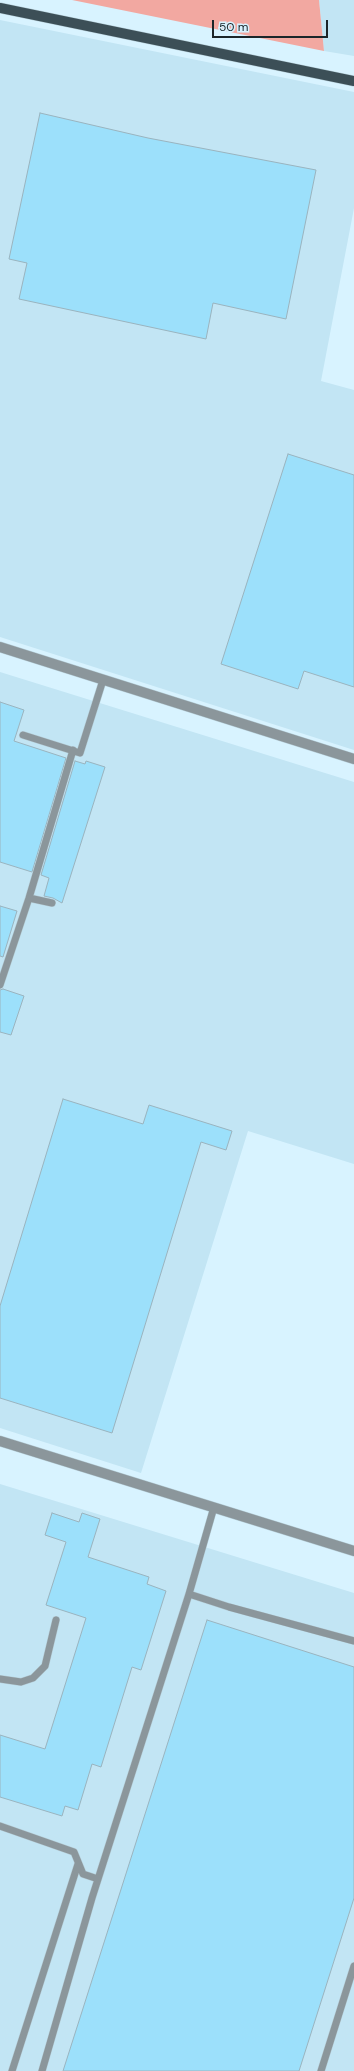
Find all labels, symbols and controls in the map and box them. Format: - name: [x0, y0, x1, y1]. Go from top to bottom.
- scale bar: [214, 12, 330, 38]
- text: 50 m: [219, 19, 248, 35]

